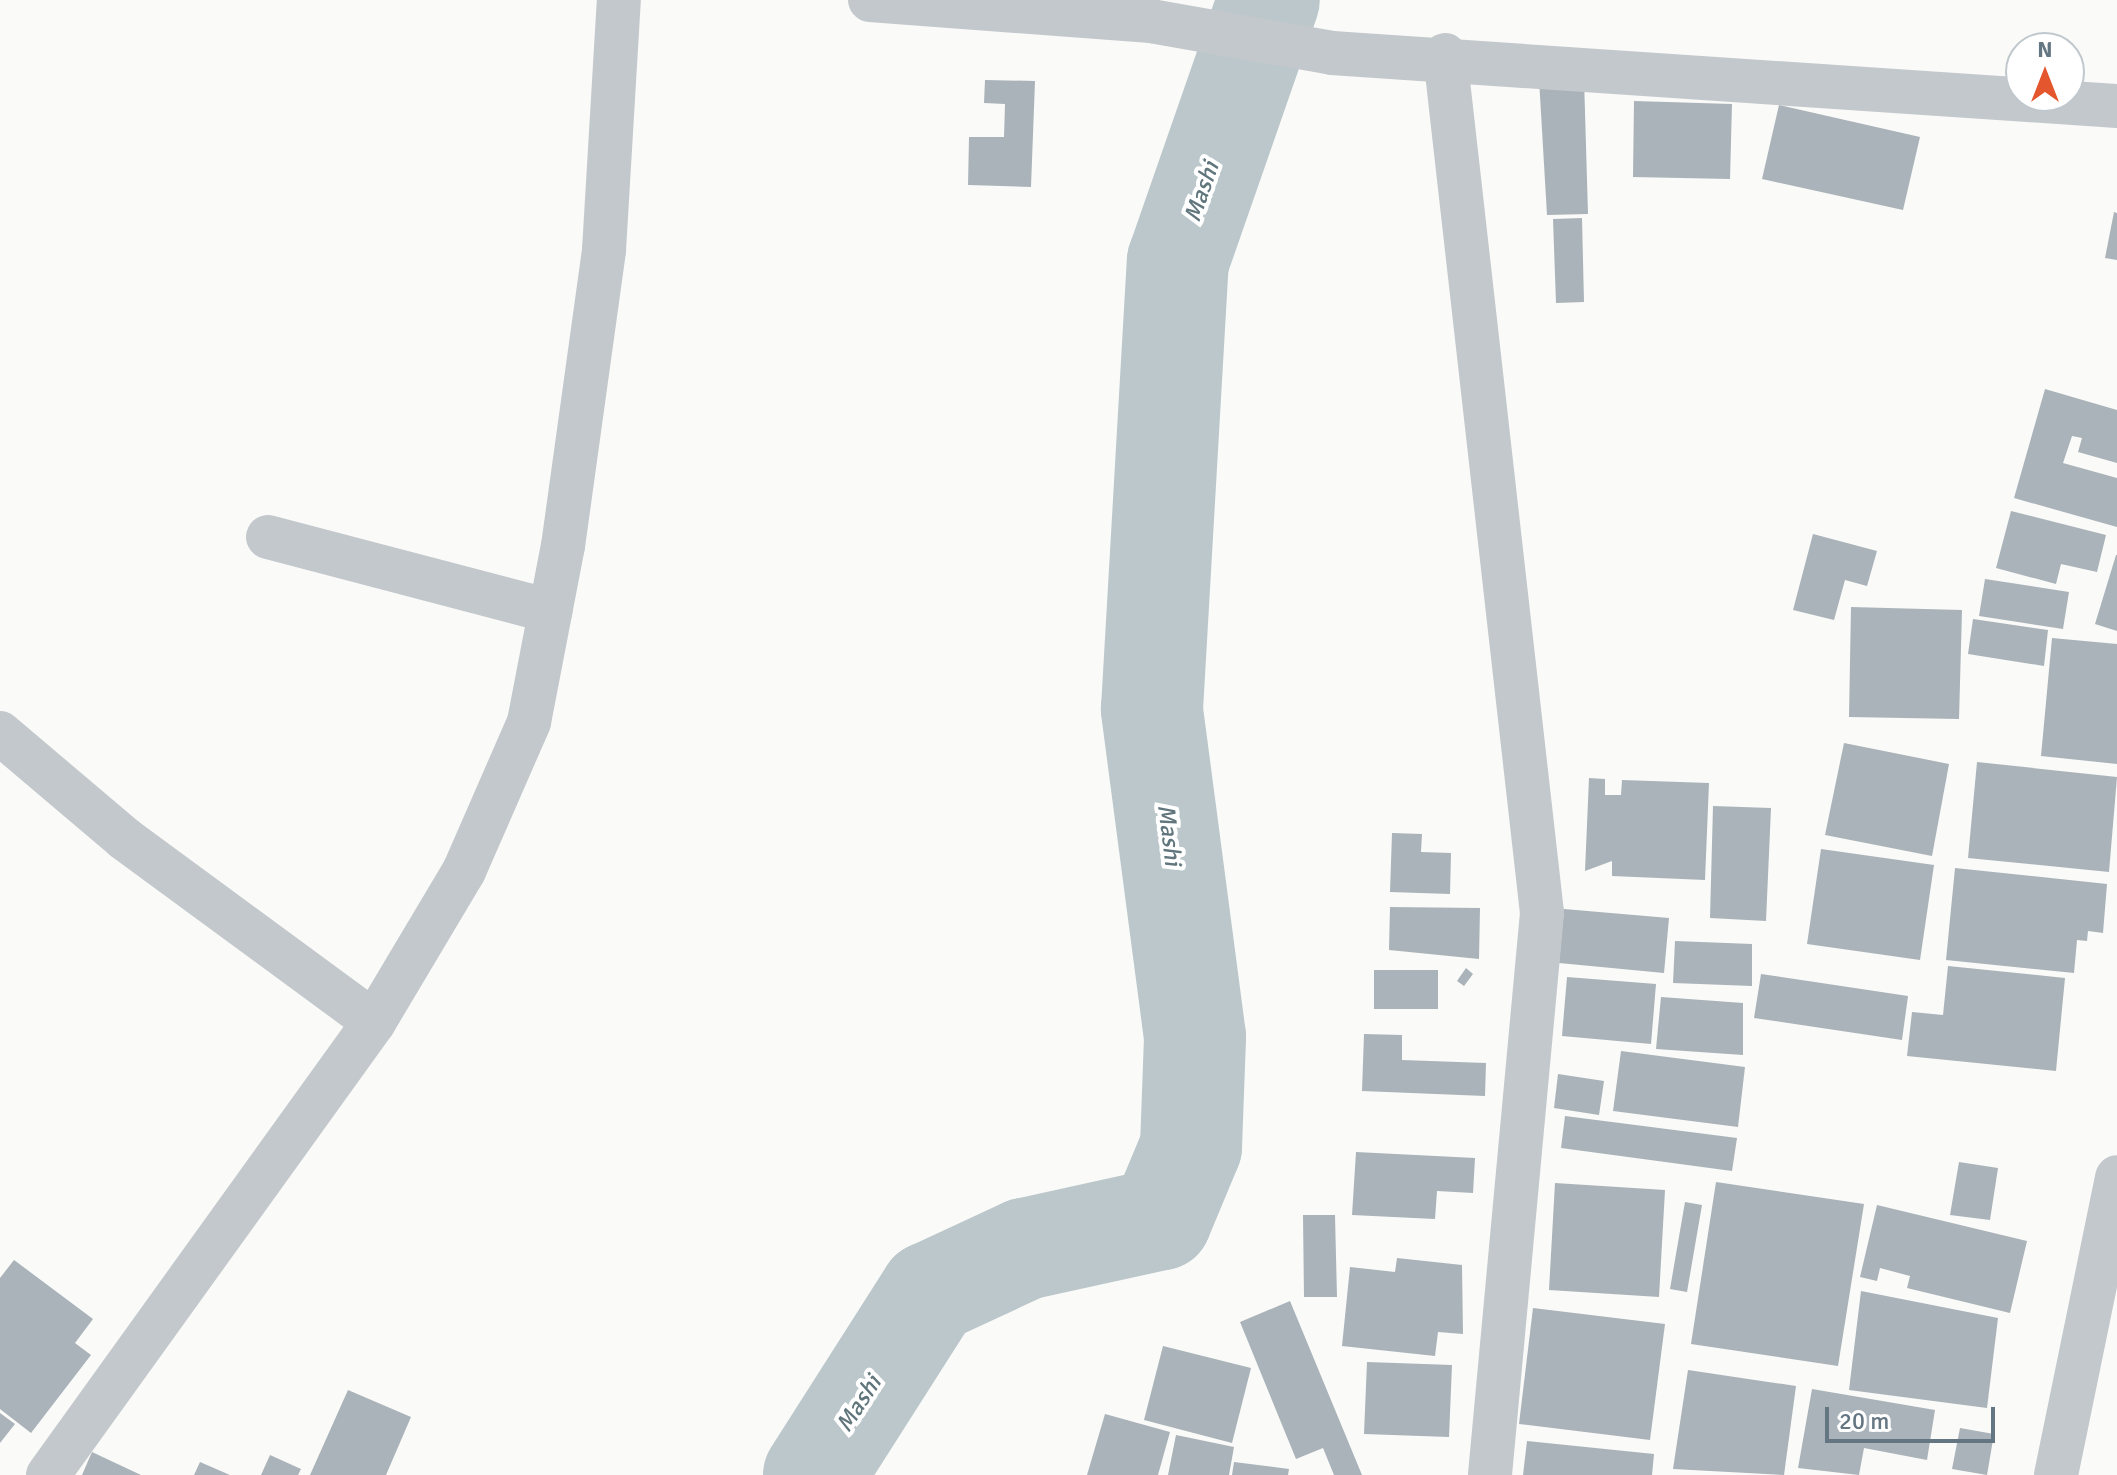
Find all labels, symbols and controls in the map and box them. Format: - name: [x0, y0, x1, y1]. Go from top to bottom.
- north arrow: [2005, 32, 2085, 112]
- text: N: [2037, 36, 2053, 63]
- water label: Mashi: [1178, 158, 1226, 226]
- water label: Mashi: [1151, 803, 1187, 867]
- water label: Mashi: [830, 1370, 888, 1438]
- scale bar: [1829, 1391, 1999, 1441]
- text: 20 m: [1839, 1406, 1889, 1436]

